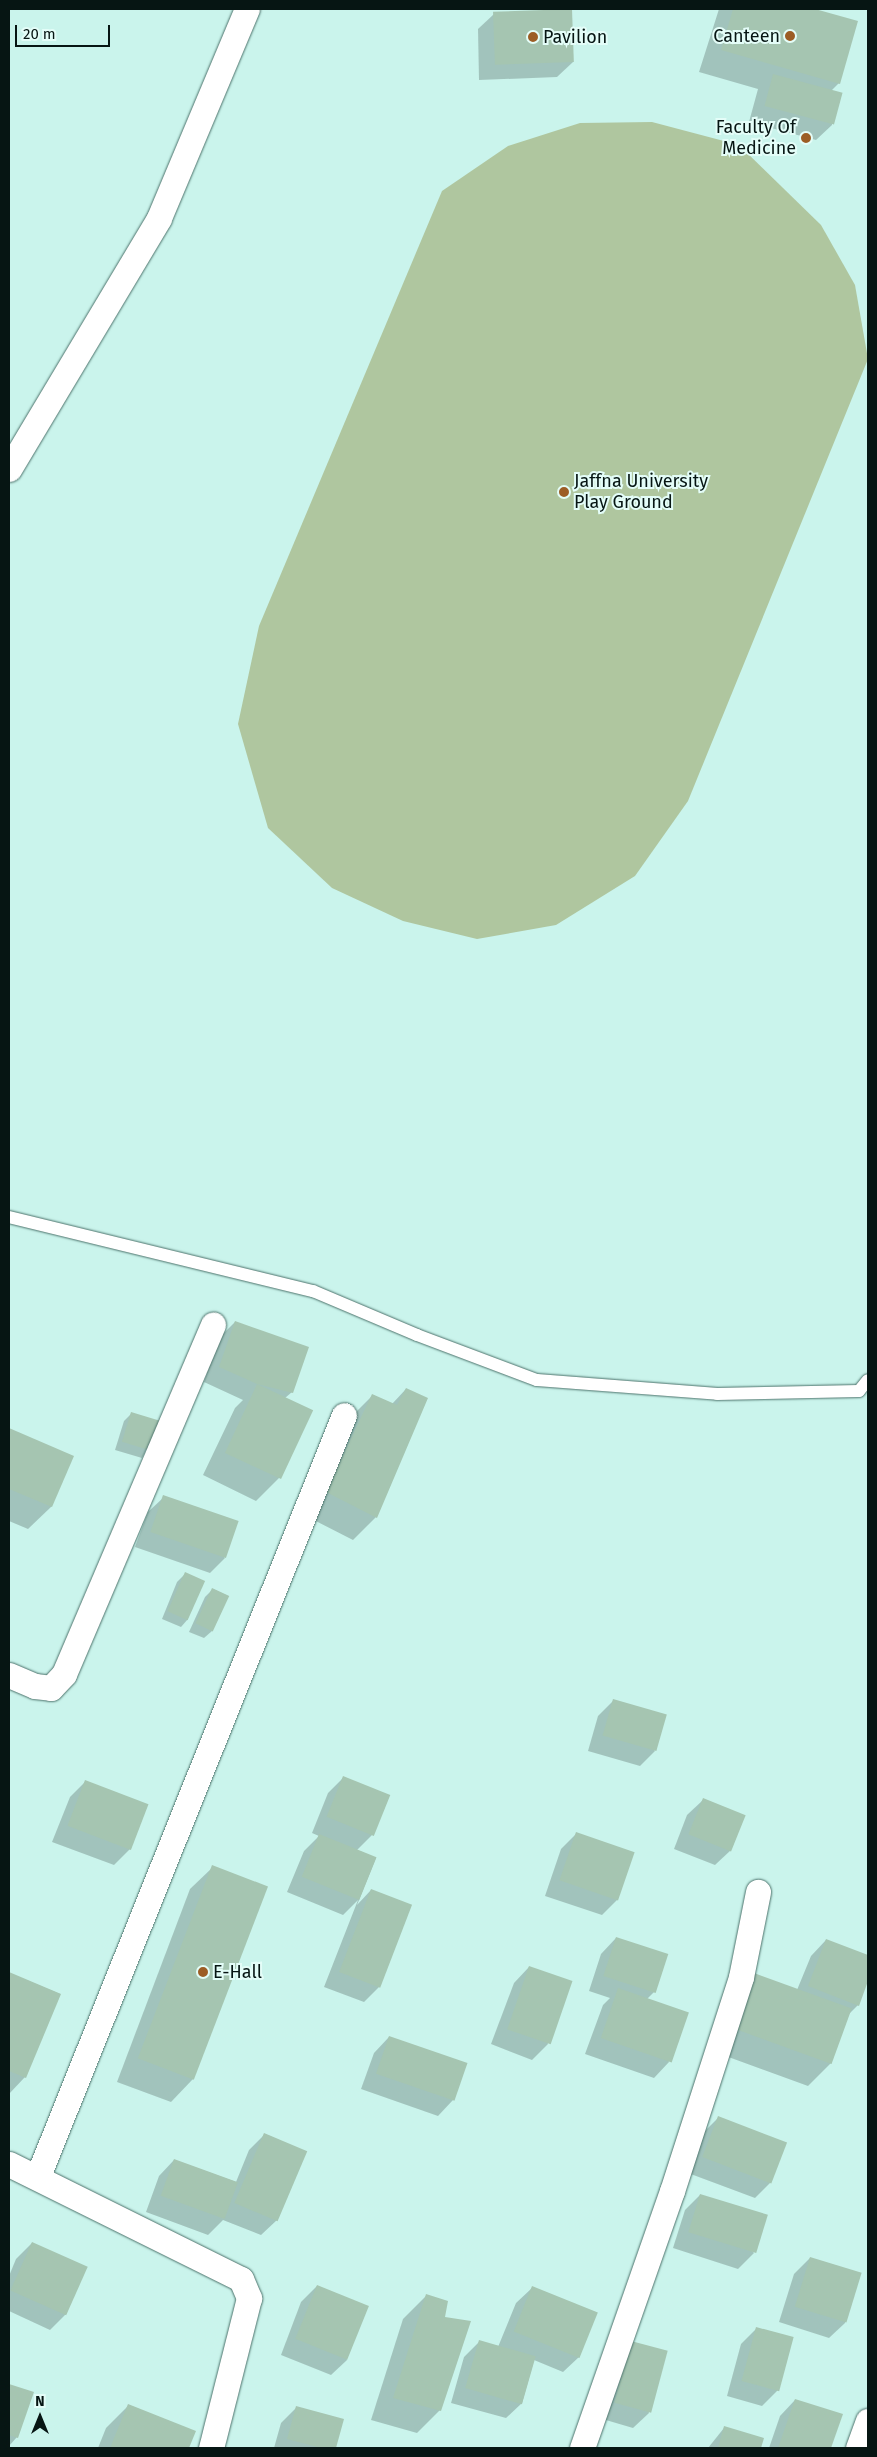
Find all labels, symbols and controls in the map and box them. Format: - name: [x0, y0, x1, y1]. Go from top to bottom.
- scale bar: [18, 15, 112, 47]
- text: 20 m: [23, 25, 56, 43]
- place label: Canteen: [713, 25, 780, 47]
- place label: Pavilion: [543, 26, 607, 48]
- marker: Canteen: [784, 30, 796, 42]
- marker: Pavilion: [527, 31, 539, 43]
- place label: Faculty Of Medicine: [716, 117, 796, 160]
- marker: Faculty Of Medicine: [800, 132, 812, 144]
- place label: Jaffna University Play Ground: [574, 471, 708, 514]
- marker: Jaffna University Play Ground: [558, 486, 570, 498]
- place label: E-Hall: [213, 1961, 262, 1983]
- marker: E-Hall: [197, 1966, 209, 1978]
- north arrow: [15, 2392, 65, 2442]
- text: N: [35, 2393, 45, 2410]

